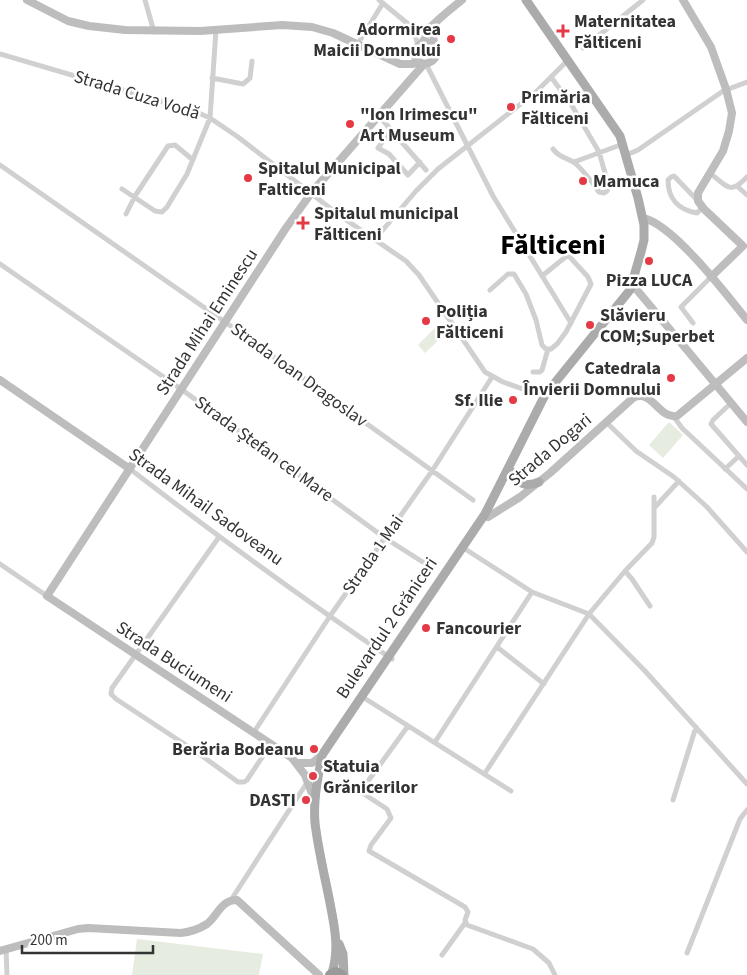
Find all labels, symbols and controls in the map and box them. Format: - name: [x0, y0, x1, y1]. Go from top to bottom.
- place label: Maternitatea Fălticeni: [574, 9, 676, 55]
- place label: Adormirea Maicii Domnului: [313, 17, 441, 63]
- marker: Maternitatea Fălticeni: [556, 24, 570, 38]
- marker: Adormirea Maicii Domnului: [445, 33, 457, 45]
- street label: Strada Cuza Vodă: [71, 64, 203, 126]
- place label: Primăria Fălticeni: [521, 85, 590, 131]
- marker: Primăria Fălticeni: [505, 101, 517, 113]
- place label: "Ion Irimescu" Art Museum: [359, 102, 478, 148]
- marker: "Ion Irimescu" Art Museum: [344, 118, 356, 130]
- place label: Spitalul Municipal Falticeni: [258, 156, 401, 202]
- place label: Mamuca: [593, 169, 660, 194]
- marker: Spitalul Municipal Falticeni: [242, 172, 254, 184]
- marker: Mamuca: [577, 175, 589, 187]
- place label: Spitalul municipal Fălticeni: [314, 201, 458, 247]
- marker: Spitalul municipal Fălticeni: [296, 216, 310, 230]
- district label: Fălticeni: [500, 225, 606, 265]
- street label: Strada Mihai Eminescu: [150, 244, 264, 400]
- marker: Pizza LUCA: [643, 255, 655, 267]
- place label: Pizza LUCA: [606, 268, 693, 293]
- place label: Poliția Fălticeni: [436, 299, 504, 345]
- place label: Slăvieru COM;Superbet: [600, 303, 715, 349]
- marker: Poliția Fălticeni: [420, 315, 432, 327]
- street label: Strada Ioan Dragoslav: [225, 317, 373, 434]
- marker: Slăvieru COM;Superbet: [584, 319, 596, 331]
- place label: Catedrala Învierii Domnului: [521, 356, 661, 402]
- marker: Catedrala Învierii Domnului: [665, 372, 677, 384]
- place label: Sf. Ilie: [454, 388, 503, 413]
- street label: Strada Ștefan cel Mare: [189, 390, 339, 508]
- marker: Sf. Ilie: [507, 394, 519, 406]
- street label: Strada Dogari: [503, 408, 597, 492]
- street label: Strada Mihail Sadoveanu: [123, 442, 289, 572]
- street label: Strada 1 Mai: [336, 510, 410, 600]
- street label: Bulevardul 2 Grăniceri: [330, 552, 444, 704]
- street label: Strada Buciumeni: [111, 615, 237, 709]
- place label: Fancourier: [436, 616, 522, 641]
- marker: Fancourier: [420, 622, 432, 634]
- place label: Berăria Bodeanu: [172, 737, 304, 762]
- marker: Berăria Bodeanu: [308, 743, 320, 755]
- place label: Statuia Grănicerilor: [323, 754, 418, 800]
- marker: Statuia Grănicerilor: [307, 770, 319, 782]
- place label: DASTI: [249, 788, 296, 813]
- marker: DASTI: [300, 794, 312, 806]
- scale bar: [22, 922, 154, 954]
- text: 200 m: [30, 930, 68, 951]

